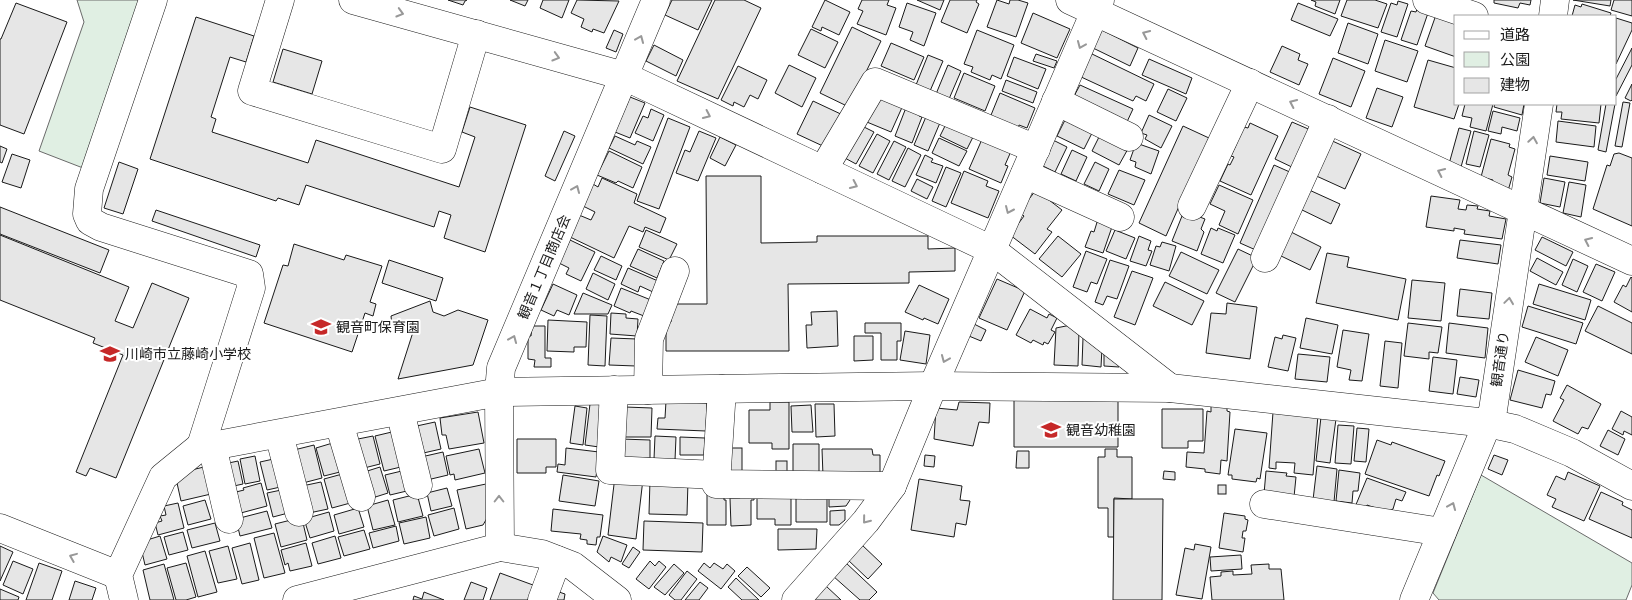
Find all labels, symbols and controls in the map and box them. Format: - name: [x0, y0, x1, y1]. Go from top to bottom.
- one-way arrow: [395, 8, 403, 18]
- legend: [1454, 15, 1617, 105]
- text: 道路: [1500, 25, 1530, 45]
- one-way arrow: [1142, 30, 1151, 41]
- one-way arrow: [633, 35, 644, 44]
- one-way arrow: [1076, 40, 1087, 49]
- text: 公園: [1500, 50, 1530, 70]
- one-way arrow: [552, 51, 560, 62]
- text: 建物: [1500, 75, 1530, 95]
- one-way arrow: [1289, 99, 1298, 109]
- one-way arrow: [702, 109, 711, 120]
- one-way arrow: [1528, 136, 1538, 144]
- one-way arrow: [1437, 168, 1446, 178]
- one-way arrow: [849, 179, 858, 189]
- one-way arrow: [570, 185, 581, 194]
- one-way arrow: [1005, 205, 1016, 214]
- street label: 観音１丁目商店会: [514, 212, 574, 322]
- one-way arrow: [1584, 237, 1593, 247]
- one-way arrow: [1503, 296, 1514, 304]
- school or university icon: 観音町保育園: [310, 316, 332, 338]
- place label: 観音町保育園: [336, 318, 420, 336]
- street label: 観音通り: [1487, 330, 1513, 388]
- one-way arrow: [507, 335, 518, 344]
- school or university icon: 川崎市立藤崎小学校: [99, 343, 121, 365]
- place label: 川崎市立藤崎小学校: [125, 345, 251, 363]
- one-way arrow: [940, 354, 951, 363]
- school or university icon: 観音幼稚園: [1040, 419, 1062, 441]
- place label: 観音幼稚園: [1066, 421, 1136, 439]
- one-way arrow: [494, 494, 504, 502]
- one-way arrow: [1447, 503, 1457, 511]
- one-way arrow: [864, 514, 872, 523]
- one-way arrow: [69, 553, 78, 563]

